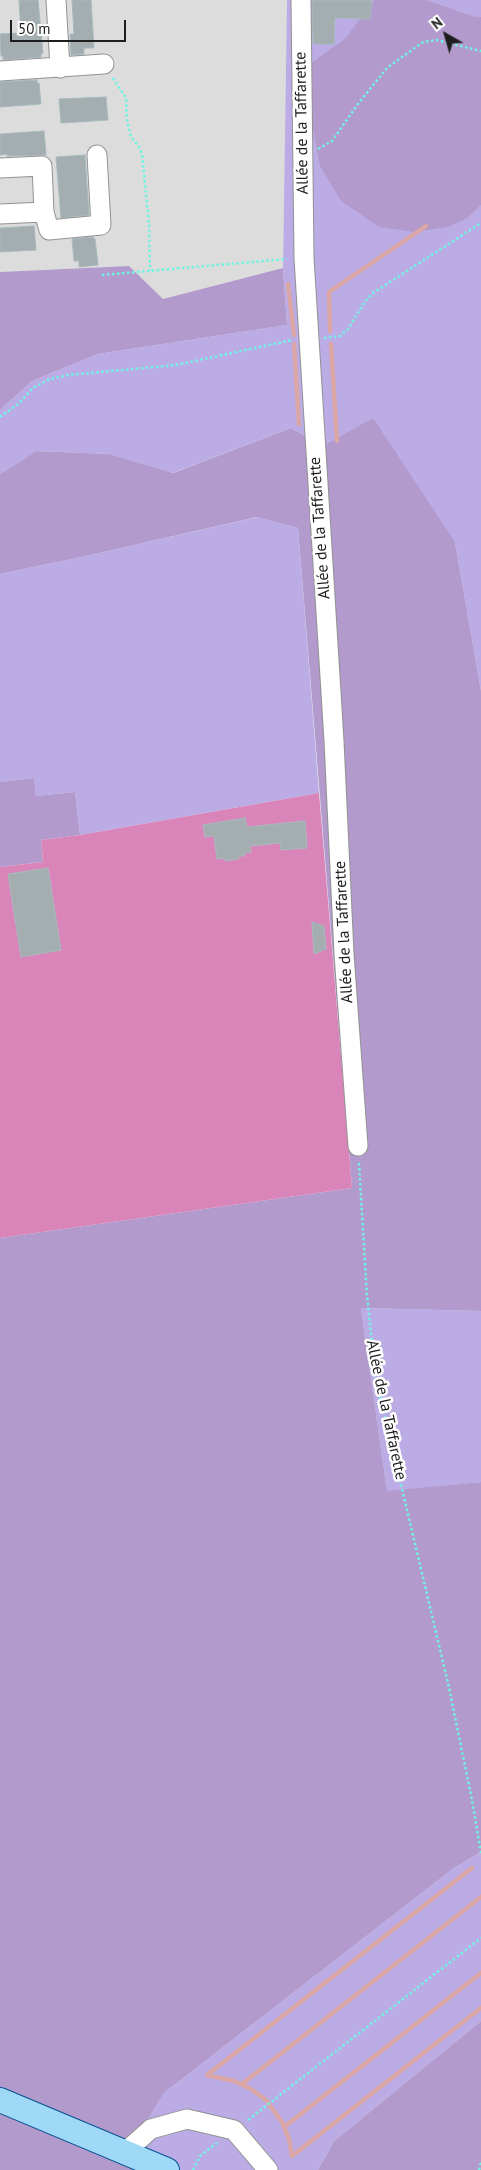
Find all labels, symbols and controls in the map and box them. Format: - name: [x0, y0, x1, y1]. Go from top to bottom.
- scale bar: [12, 10, 129, 42]
- north arrow: [421, 10, 471, 60]
- text: N: [428, 13, 446, 33]
- text: 50 m: [18, 19, 51, 38]
- street label: Allée de la Taffarette: [291, 52, 313, 194]
- street label: Allée de la Taffarette: [305, 456, 335, 600]
- street label: Allée de la Taffarette: [331, 860, 357, 1004]
- street label: Allée de la Taffarette: [362, 1338, 410, 1482]

